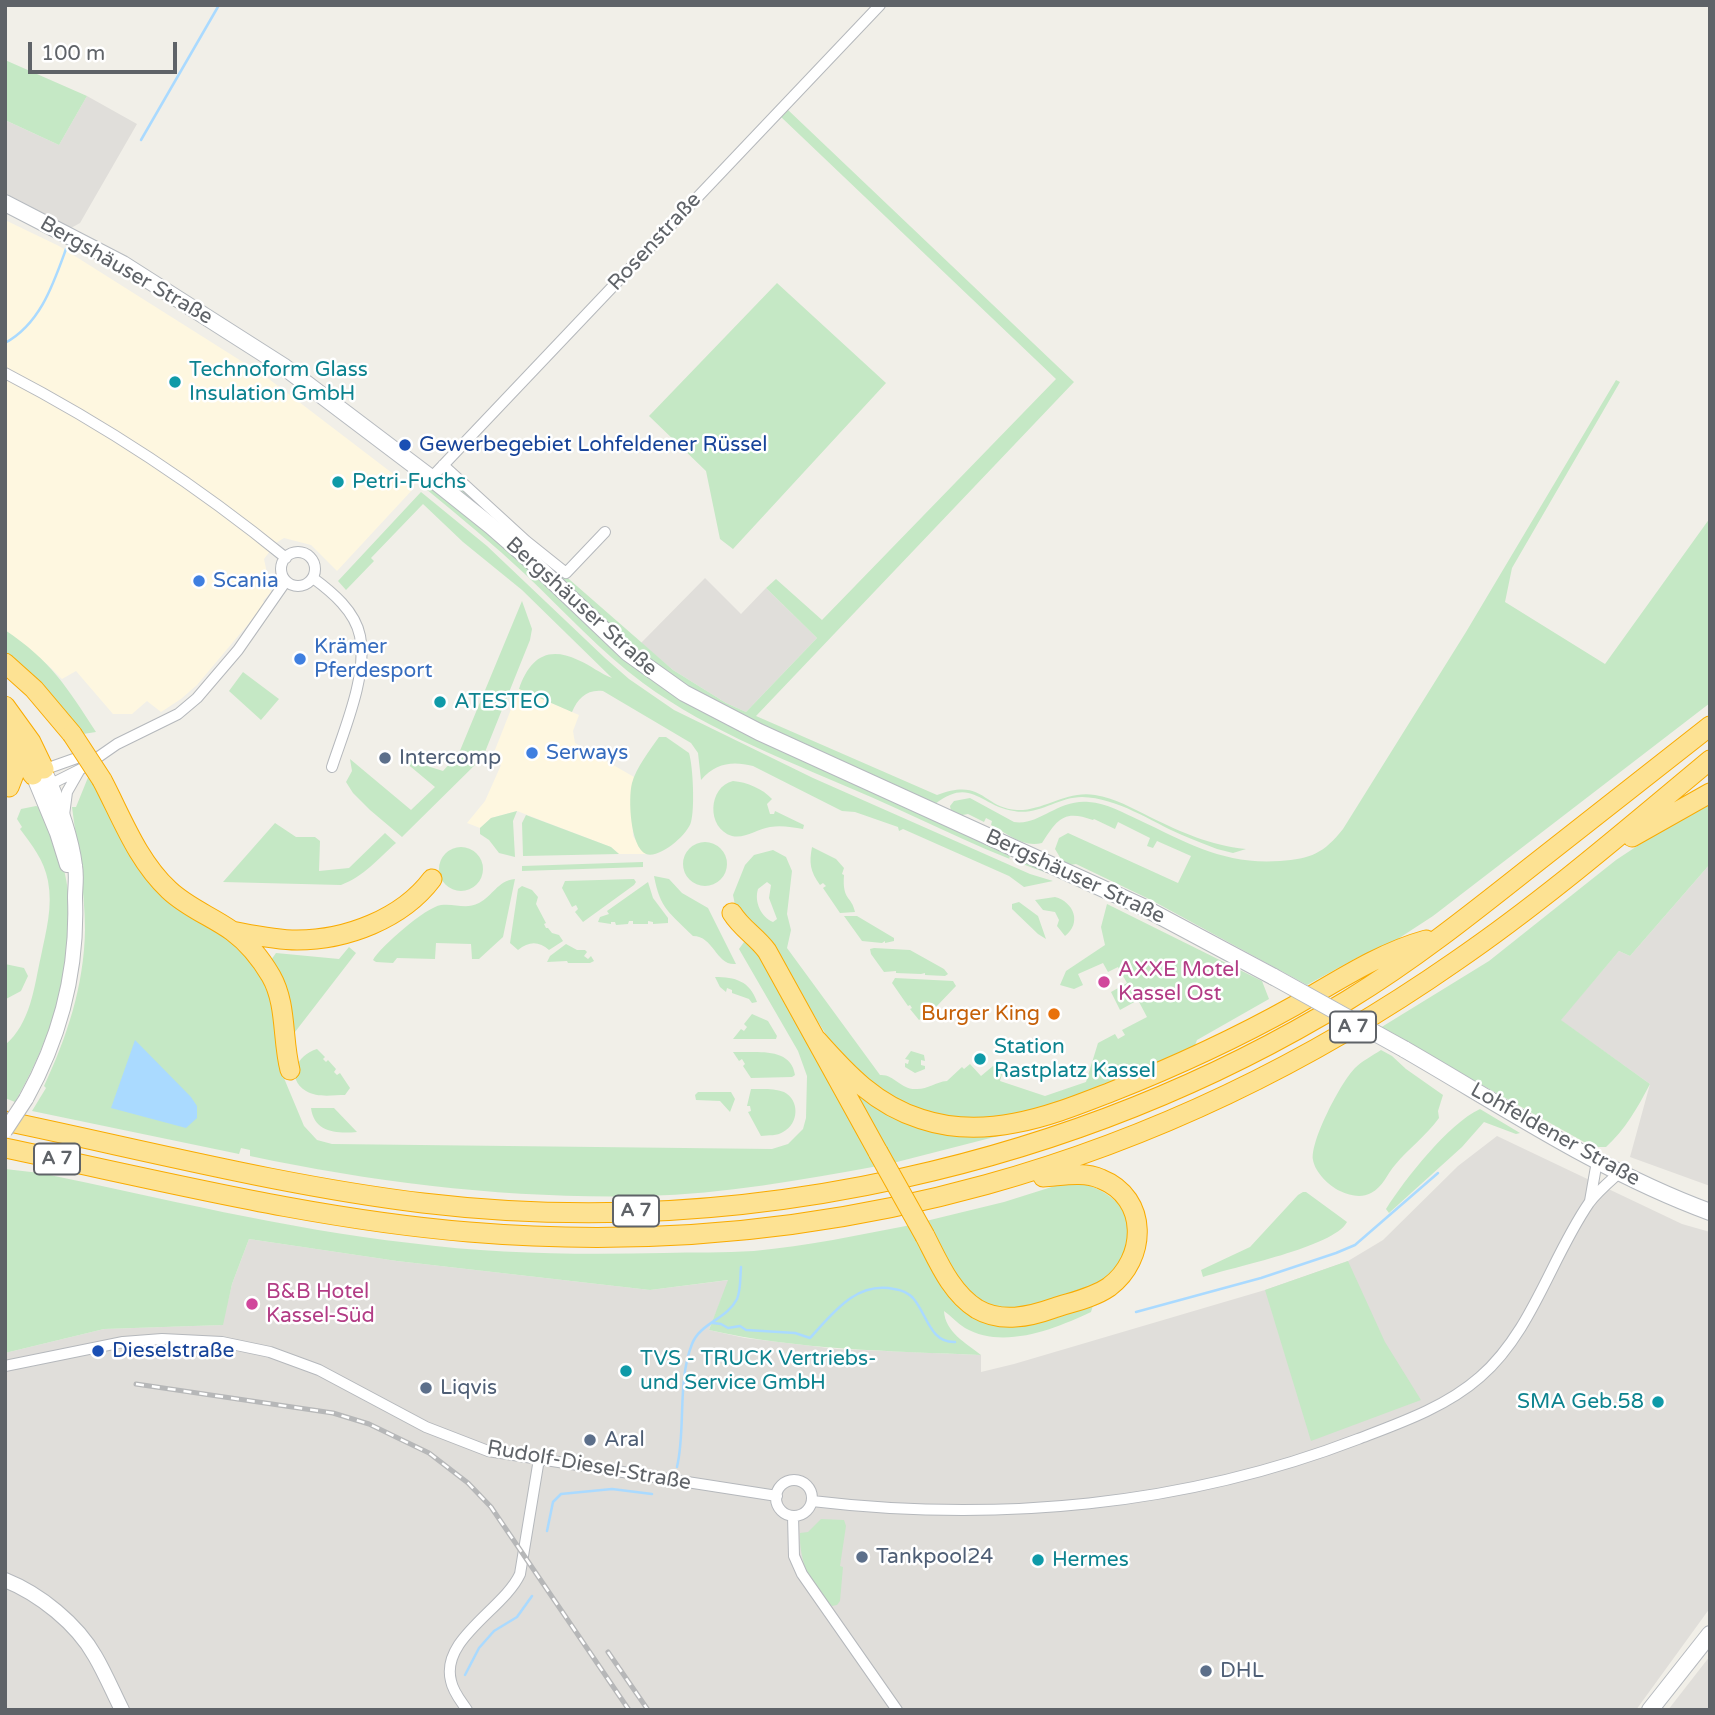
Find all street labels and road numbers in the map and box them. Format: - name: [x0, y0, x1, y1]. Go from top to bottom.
- street label: Rosenstraße: [603, 188, 707, 296]
- street label: Bergshäuser Straße: [35, 211, 217, 331]
- street label: Bergshäuser Straße: [500, 532, 662, 682]
- street label: Bergshäuser Straße: [981, 824, 1169, 930]
- road number: A 7: [1330, 1012, 1376, 1042]
- street label: Lohfeldener Straße: [1466, 1078, 1644, 1192]
- road number: A 7: [34, 1144, 80, 1175]
- road number: A 7: [613, 1196, 659, 1226]
- street label: Rudolf-Diesel-Straße: [485, 1436, 693, 1496]

